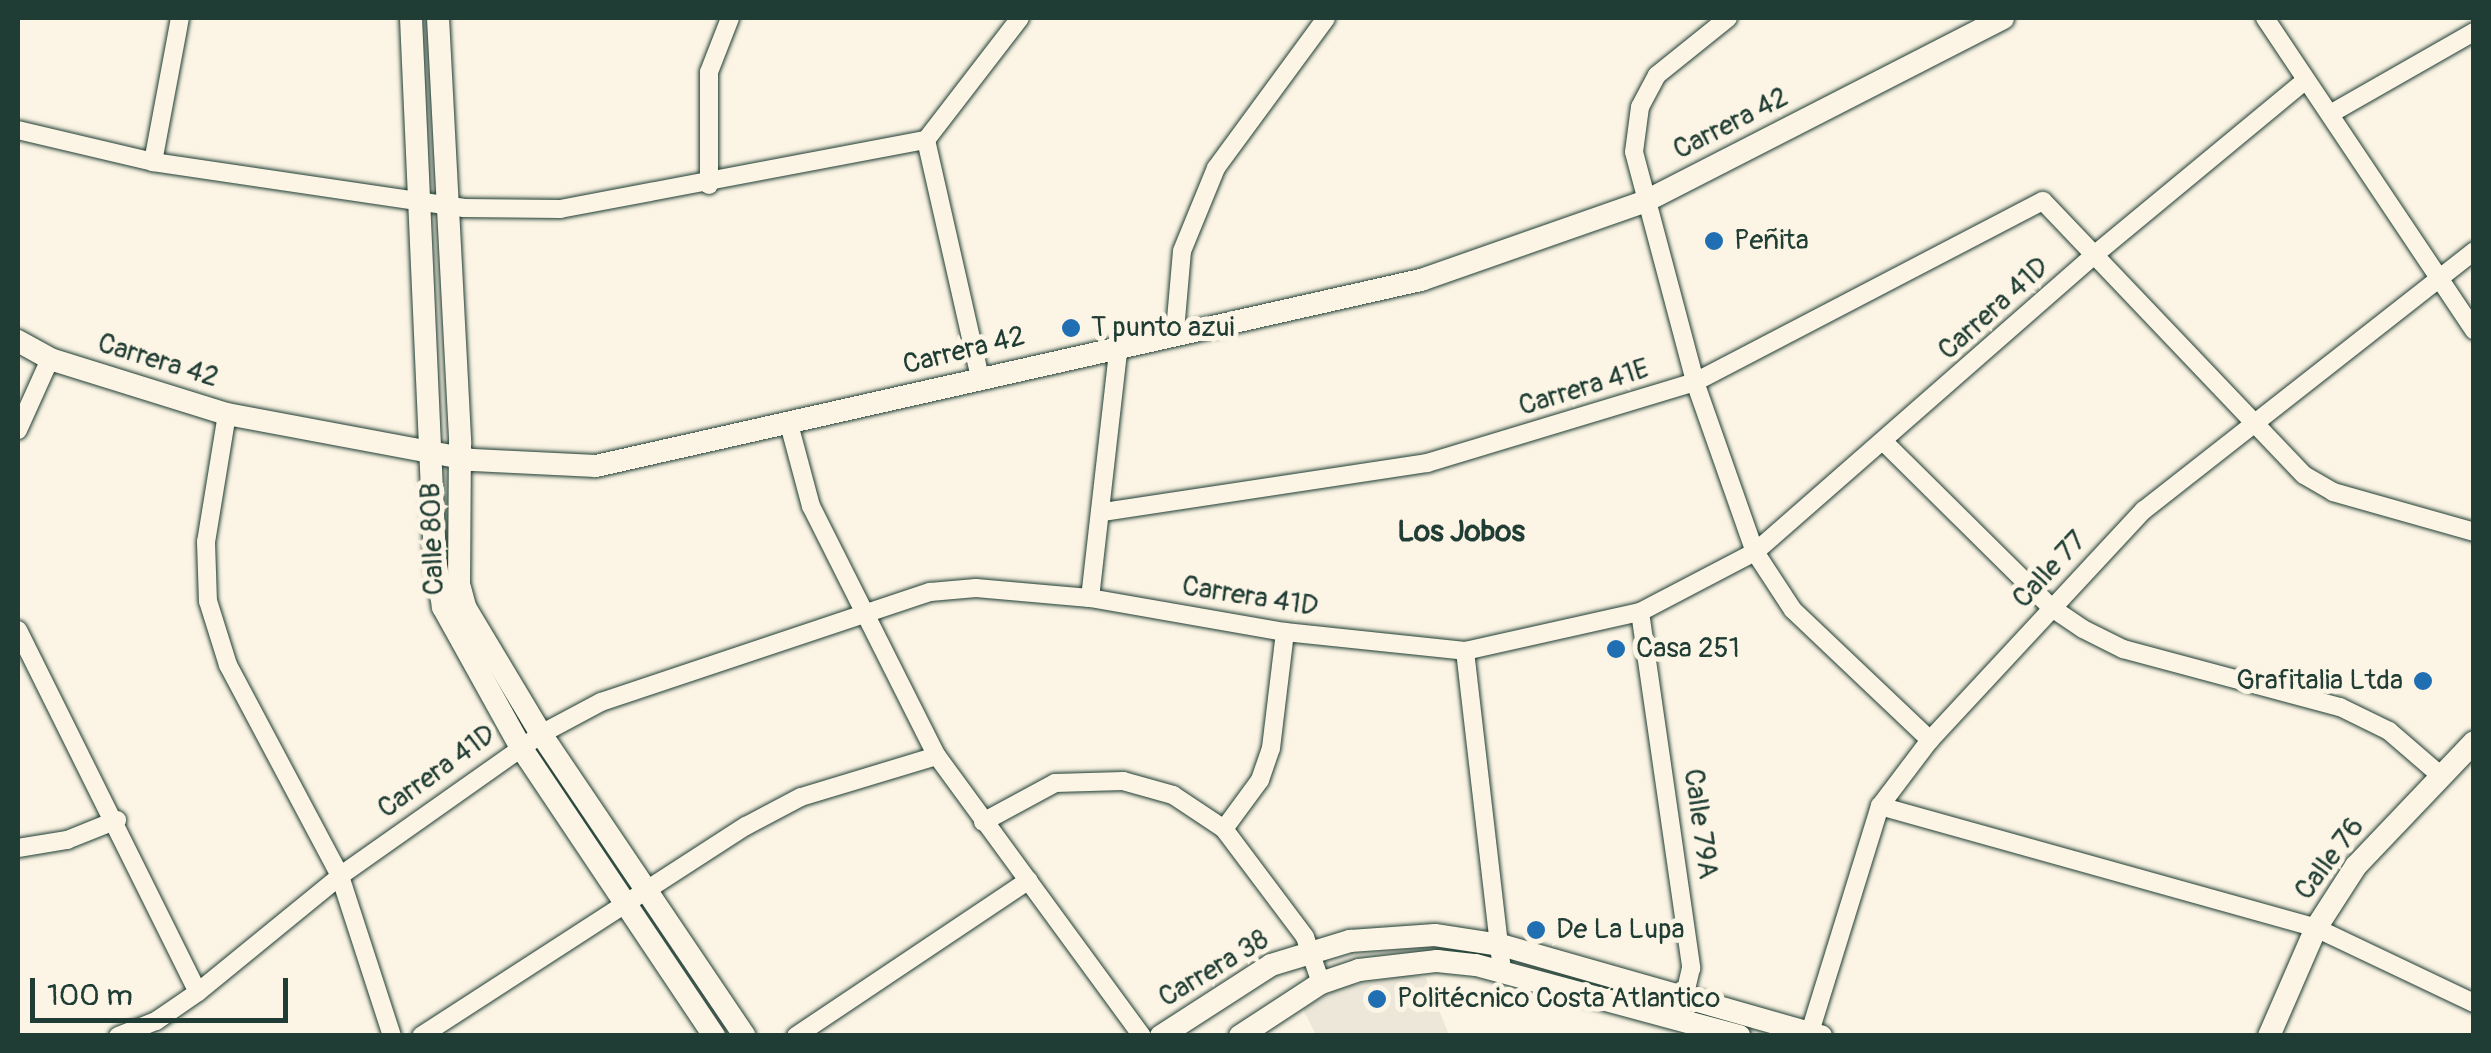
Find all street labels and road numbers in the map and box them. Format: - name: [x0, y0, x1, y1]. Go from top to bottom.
- street label: Carrera 42: [1668, 81, 1794, 167]
- street label: Carrera 41D: [1932, 251, 2056, 367]
- street label: Carrera 42: [900, 320, 1028, 382]
- street label: Carrera 42: [94, 327, 222, 395]
- street label: Carrera 41E: [1515, 352, 1653, 424]
- street label: Calle 80B: [414, 482, 452, 596]
- street label: Calle 77: [2006, 524, 2094, 616]
- street label: Carrera 41D: [1180, 570, 1320, 624]
- street label: Carrera 41D: [372, 718, 502, 826]
- street label: Calle 79A: [1676, 767, 1724, 881]
- street label: Calle 76: [2288, 811, 2372, 907]
- street label: Carrera 38: [1153, 923, 1275, 1015]

